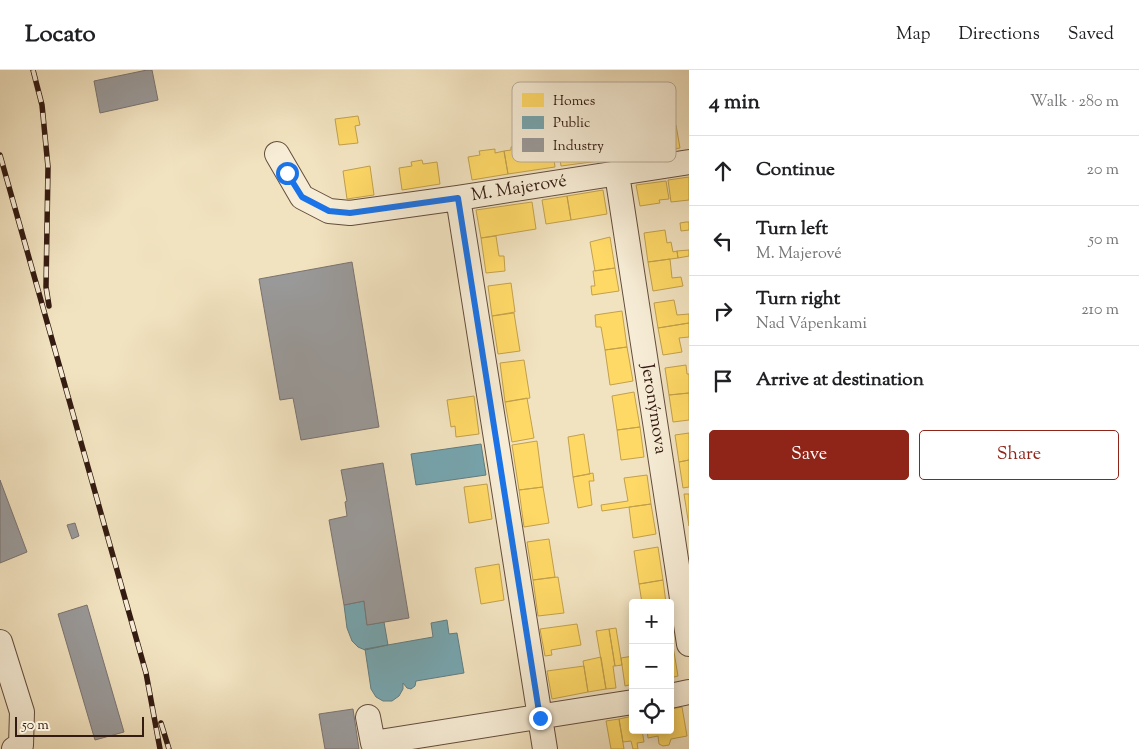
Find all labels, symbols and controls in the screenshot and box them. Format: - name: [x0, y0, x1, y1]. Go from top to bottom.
- text: Locato: [25, 18, 96, 52]
- text: Map: [896, 22, 931, 48]
- text: Directions: [959, 22, 1040, 48]
- text: Saved: [1068, 22, 1114, 48]
- legend: [512, 82, 676, 162]
- text: 4 min: [709, 88, 760, 118]
- text: Walk · 280 m: [1030, 91, 1119, 114]
- text: Homes: [553, 92, 595, 112]
- text: Public: [553, 114, 590, 134]
- text: Industry: [553, 137, 604, 157]
- icon: ahead: [709, 157, 737, 185]
- text: Continue: [756, 157, 835, 184]
- text: 20 m: [1086, 159, 1119, 182]
- route start: [276, 162, 299, 185]
- street label: M. Majerové: [469, 169, 569, 209]
- text: Turn left: [756, 216, 828, 243]
- icon: left: [709, 227, 737, 255]
- text: 50 m: [1088, 229, 1119, 252]
- text: M. Majerové: [756, 243, 842, 266]
- text: Turn right: [756, 286, 840, 313]
- icon: right: [709, 297, 737, 325]
- text: 210 m: [1081, 299, 1119, 322]
- text: Nad Vápenkami: [756, 313, 867, 336]
- street label: Jeronýmova: [633, 361, 673, 456]
- icon: arrive: [709, 367, 737, 395]
- text: Arrive at destination: [756, 367, 924, 394]
- button: Save: [709, 430, 909, 480]
- button: Share: [919, 430, 1119, 480]
- map controls: [629, 599, 674, 734]
- button: +: [629, 599, 674, 644]
- button: −: [629, 644, 674, 689]
- button: locate: [629, 689, 674, 734]
- route end: [529, 707, 552, 730]
- scale bar: [15, 714, 144, 737]
- text: 50 m: [22, 716, 49, 736]

